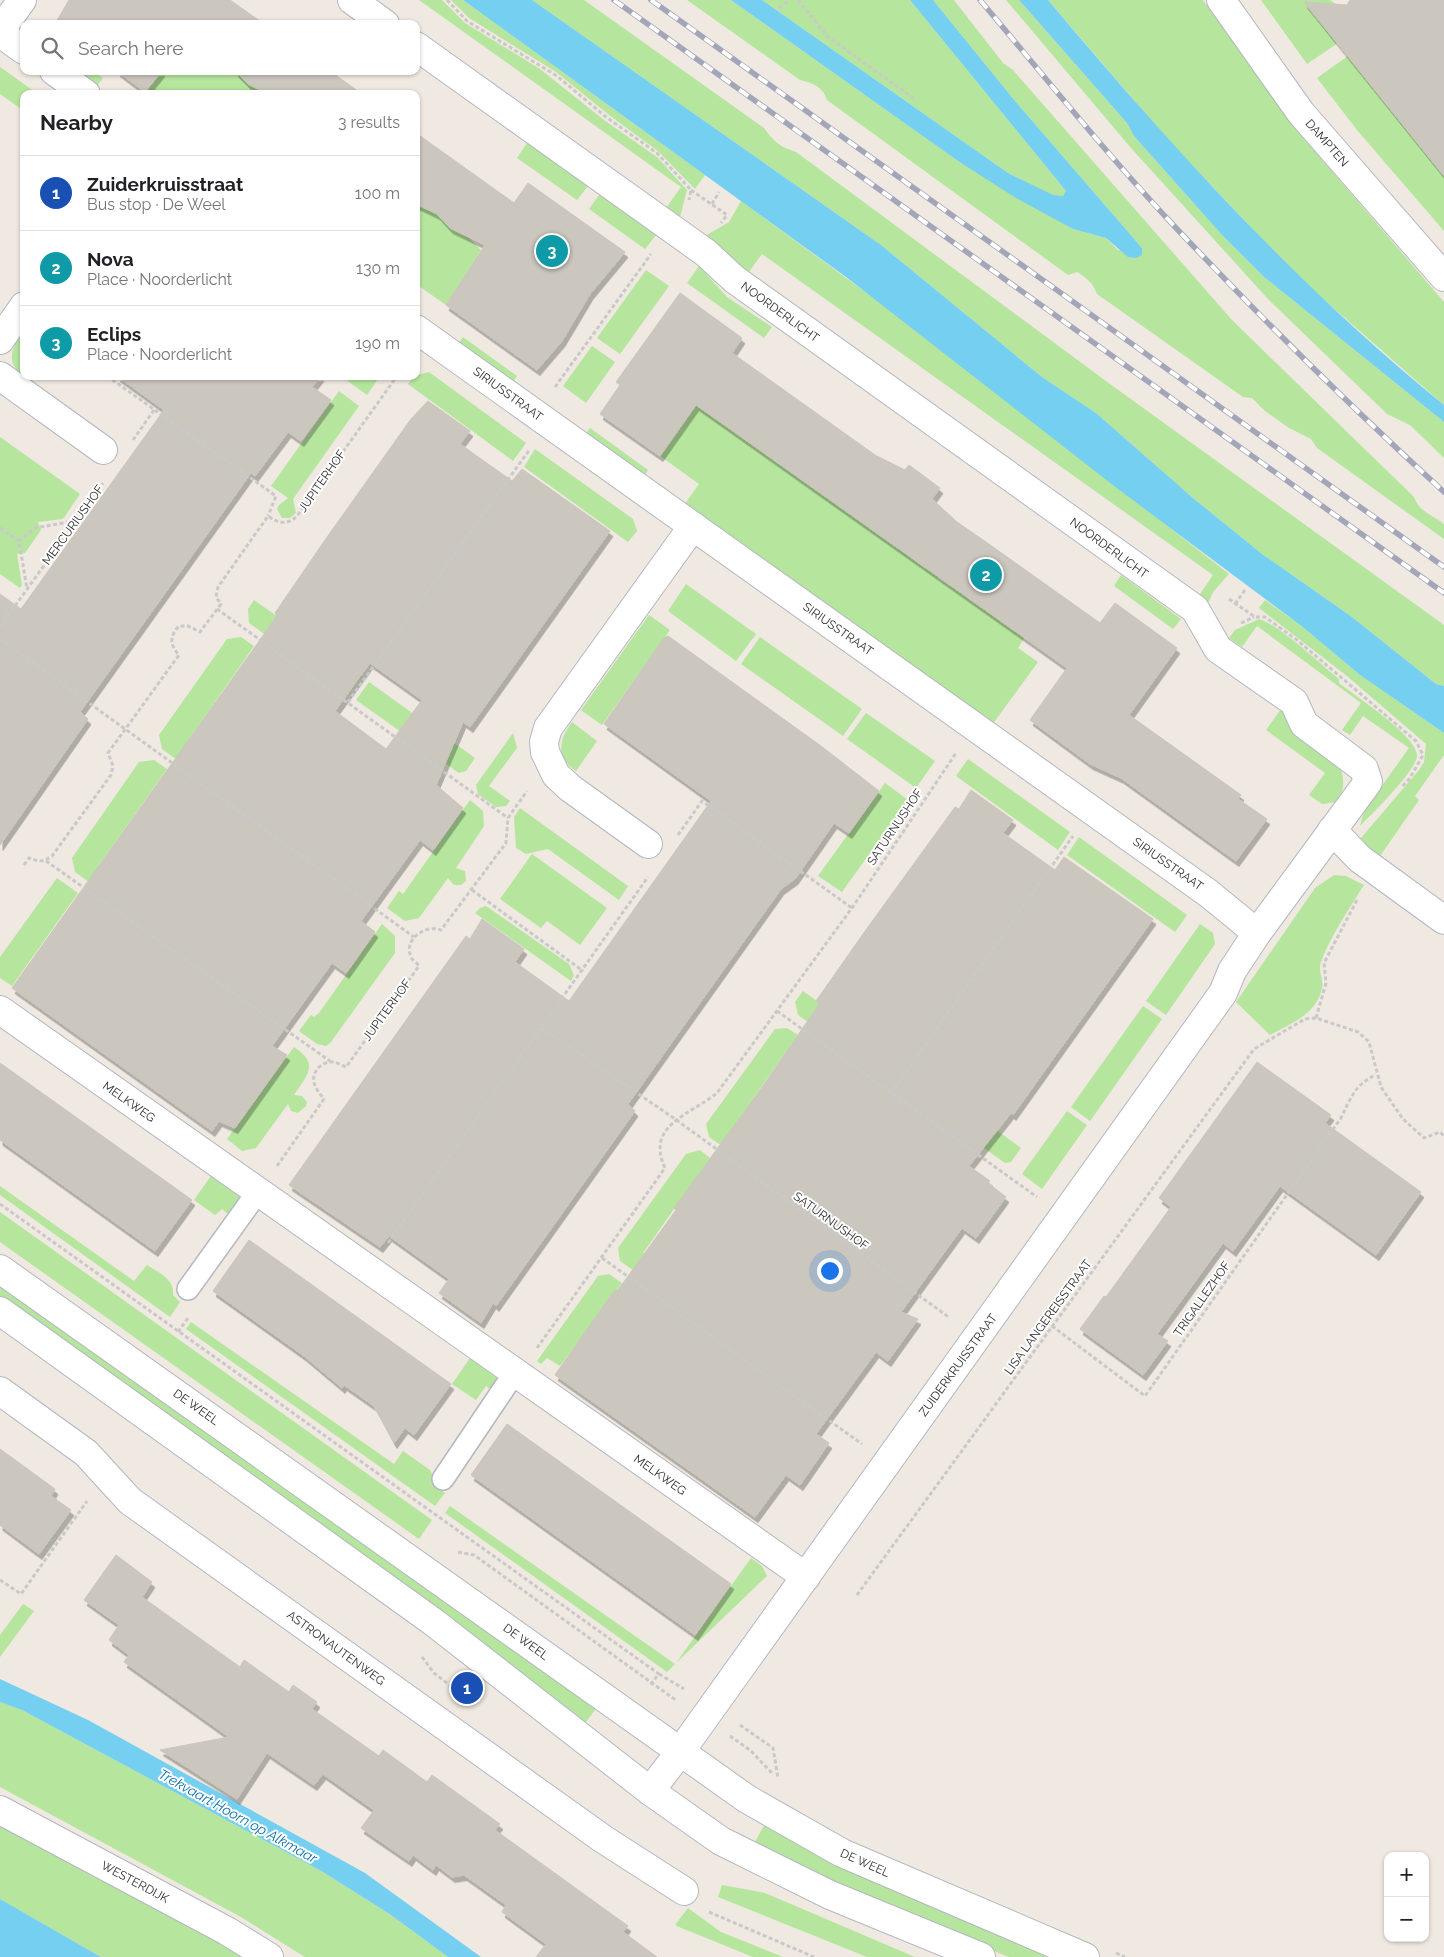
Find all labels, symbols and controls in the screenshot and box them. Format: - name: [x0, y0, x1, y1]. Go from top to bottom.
- search box: [20, 20, 420, 75]
- icon: search: [38, 34, 66, 62]
- text: Search here: [78, 37, 184, 59]
- text: Nearby: [40, 110, 113, 135]
- text: 3 results: [338, 113, 400, 132]
- street label: DAMPTEN: [1303, 116, 1351, 170]
- text: Zuiderkruisstraat: [87, 173, 243, 195]
- text: 1: [52, 184, 60, 203]
- text: 100 m: [355, 184, 400, 203]
- text: Bus stop · De Weel: [87, 195, 226, 214]
- pin: 3: [536, 232, 568, 270]
- text: Nova: [87, 248, 134, 270]
- text: 2: [51, 259, 61, 278]
- text: 130 m: [356, 259, 400, 278]
- text: Place · Noorderlicht: [87, 270, 232, 289]
- street label: NOORDERLICHT: [738, 279, 822, 345]
- text: Eclips: [87, 323, 141, 345]
- text: 3: [52, 334, 60, 353]
- text: 190 m: [355, 334, 400, 353]
- text: Place · Noorderlicht: [87, 345, 232, 364]
- street label: SIRIUSSTRAAT: [471, 364, 546, 424]
- street label: JUPITERHOF: [295, 447, 349, 515]
- street label: MERCURIUSHOF: [39, 482, 107, 568]
- street label: NOORDERLICHT: [1067, 515, 1151, 581]
- pin: 2: [970, 556, 1002, 594]
- street label: SIRIUSSTRAAT: [800, 600, 876, 659]
- street label: SATURNUSHOF: [864, 786, 926, 868]
- street label: SIRIUSSTRAAT: [1130, 835, 1206, 894]
- street label: JUPITERHOF: [360, 976, 414, 1044]
- street label: MELKWEG: [100, 1079, 158, 1125]
- street label: SATURNUSHOF: [791, 1189, 871, 1253]
- street label: LISA LANGEREISSTRAAT: [1002, 1256, 1095, 1377]
- your location: [817, 1258, 843, 1284]
- street label: TRIGALLEZHOF: [1171, 1259, 1233, 1339]
- street label: ZUIDERKRUISSTRAAT: [916, 1310, 1000, 1419]
- street label: DE WEEL: [170, 1386, 222, 1428]
- street label: MELKWEG: [631, 1452, 689, 1498]
- street label: ASTRONAUTENWEG: [284, 1608, 388, 1688]
- street label: DE WEEL: [501, 1621, 551, 1663]
- pin: 1: [451, 1669, 483, 1707]
- water label: Trekvaart Hoorn op Alkmaar: [156, 1766, 321, 1867]
- street label: DE WEEL: [838, 1846, 892, 1880]
- map controls: [1384, 1852, 1429, 1942]
- button: +: [1384, 1852, 1429, 1897]
- street label: WESTERDIJK: [99, 1858, 171, 1906]
- button: −: [1384, 1897, 1429, 1942]

